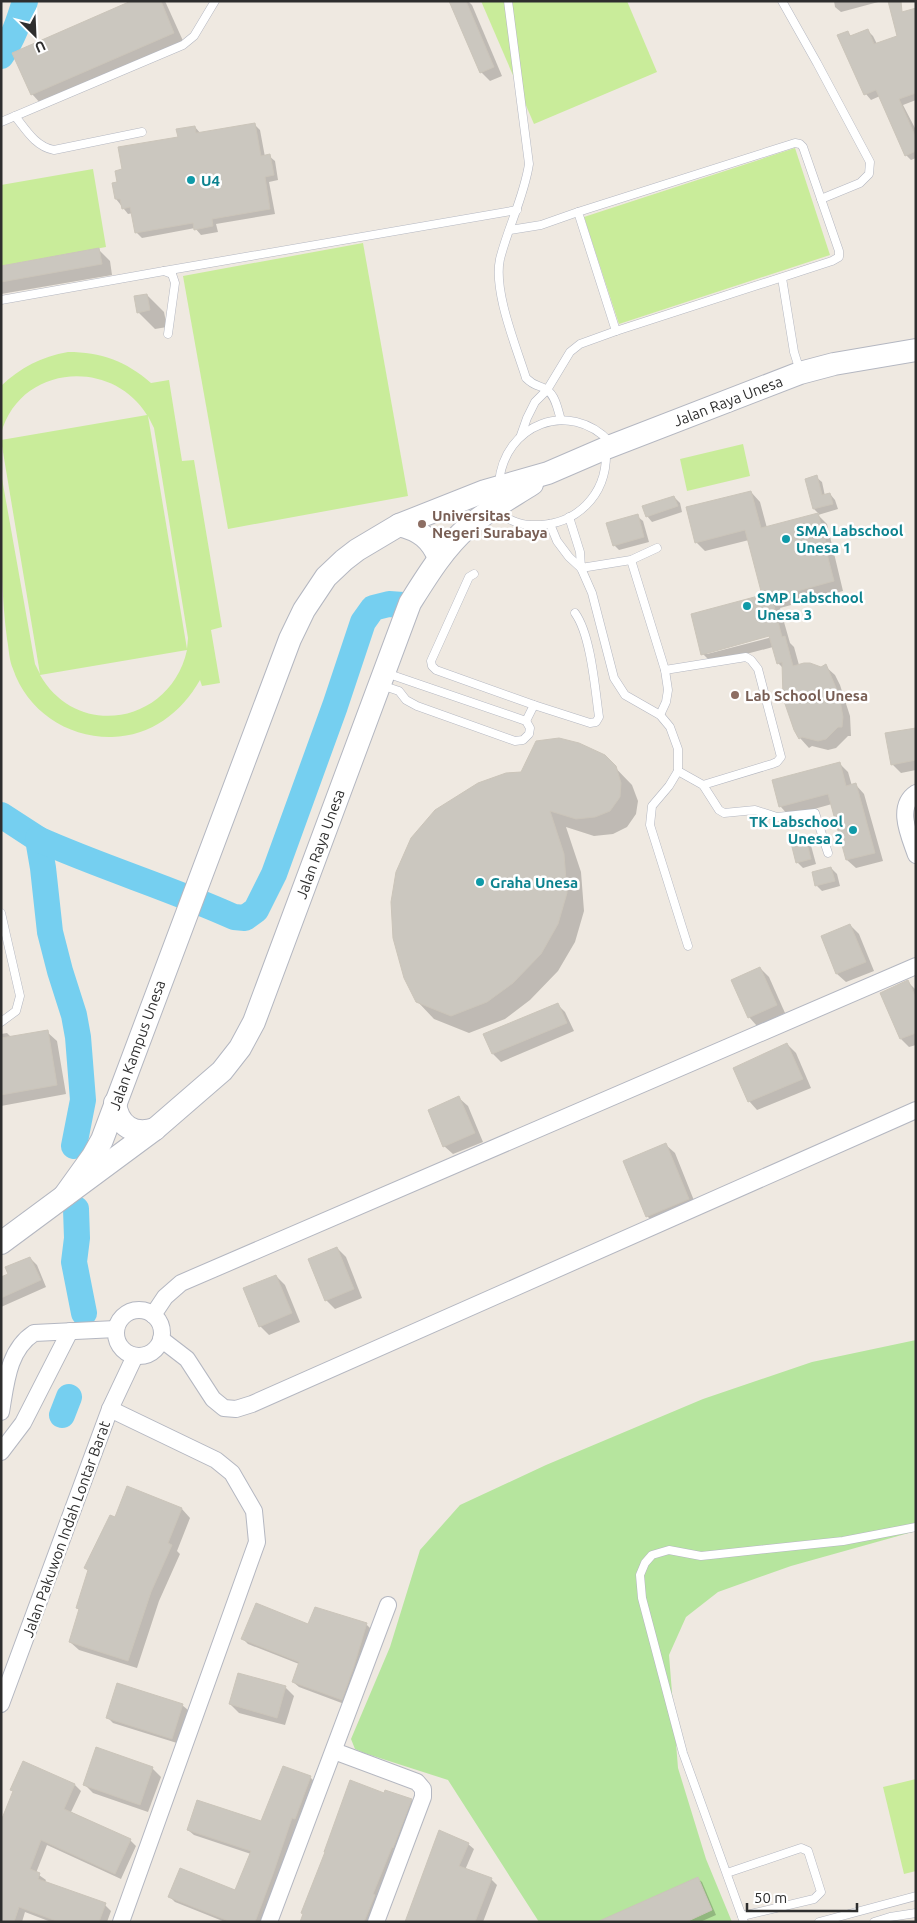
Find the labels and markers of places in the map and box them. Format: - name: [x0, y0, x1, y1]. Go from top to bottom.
- place label: U4: [201, 172, 220, 189]
- marker: U4: [185, 174, 197, 186]
- place label: Universitas Negeri Surabaya: [432, 507, 548, 541]
- marker: Universitas Negeri Surabaya: [416, 518, 428, 530]
- place label: SMA Labschool Unesa 1: [796, 522, 904, 556]
- marker: SMA Labschool Unesa 1: [780, 533, 792, 545]
- place label: SMP Labschool Unesa 3: [757, 589, 864, 623]
- marker: SMP Labschool Unesa 3: [741, 600, 753, 612]
- place label: Lab School Unesa: [745, 687, 868, 704]
- marker: Lab School Unesa: [729, 689, 741, 701]
- place label: TK Labschool Unesa 2: [749, 813, 843, 847]
- marker: TK Labschool Unesa 2: [847, 824, 859, 836]
- place label: Graha Unesa: [490, 874, 578, 891]
- marker: Graha Unesa: [474, 876, 486, 888]

